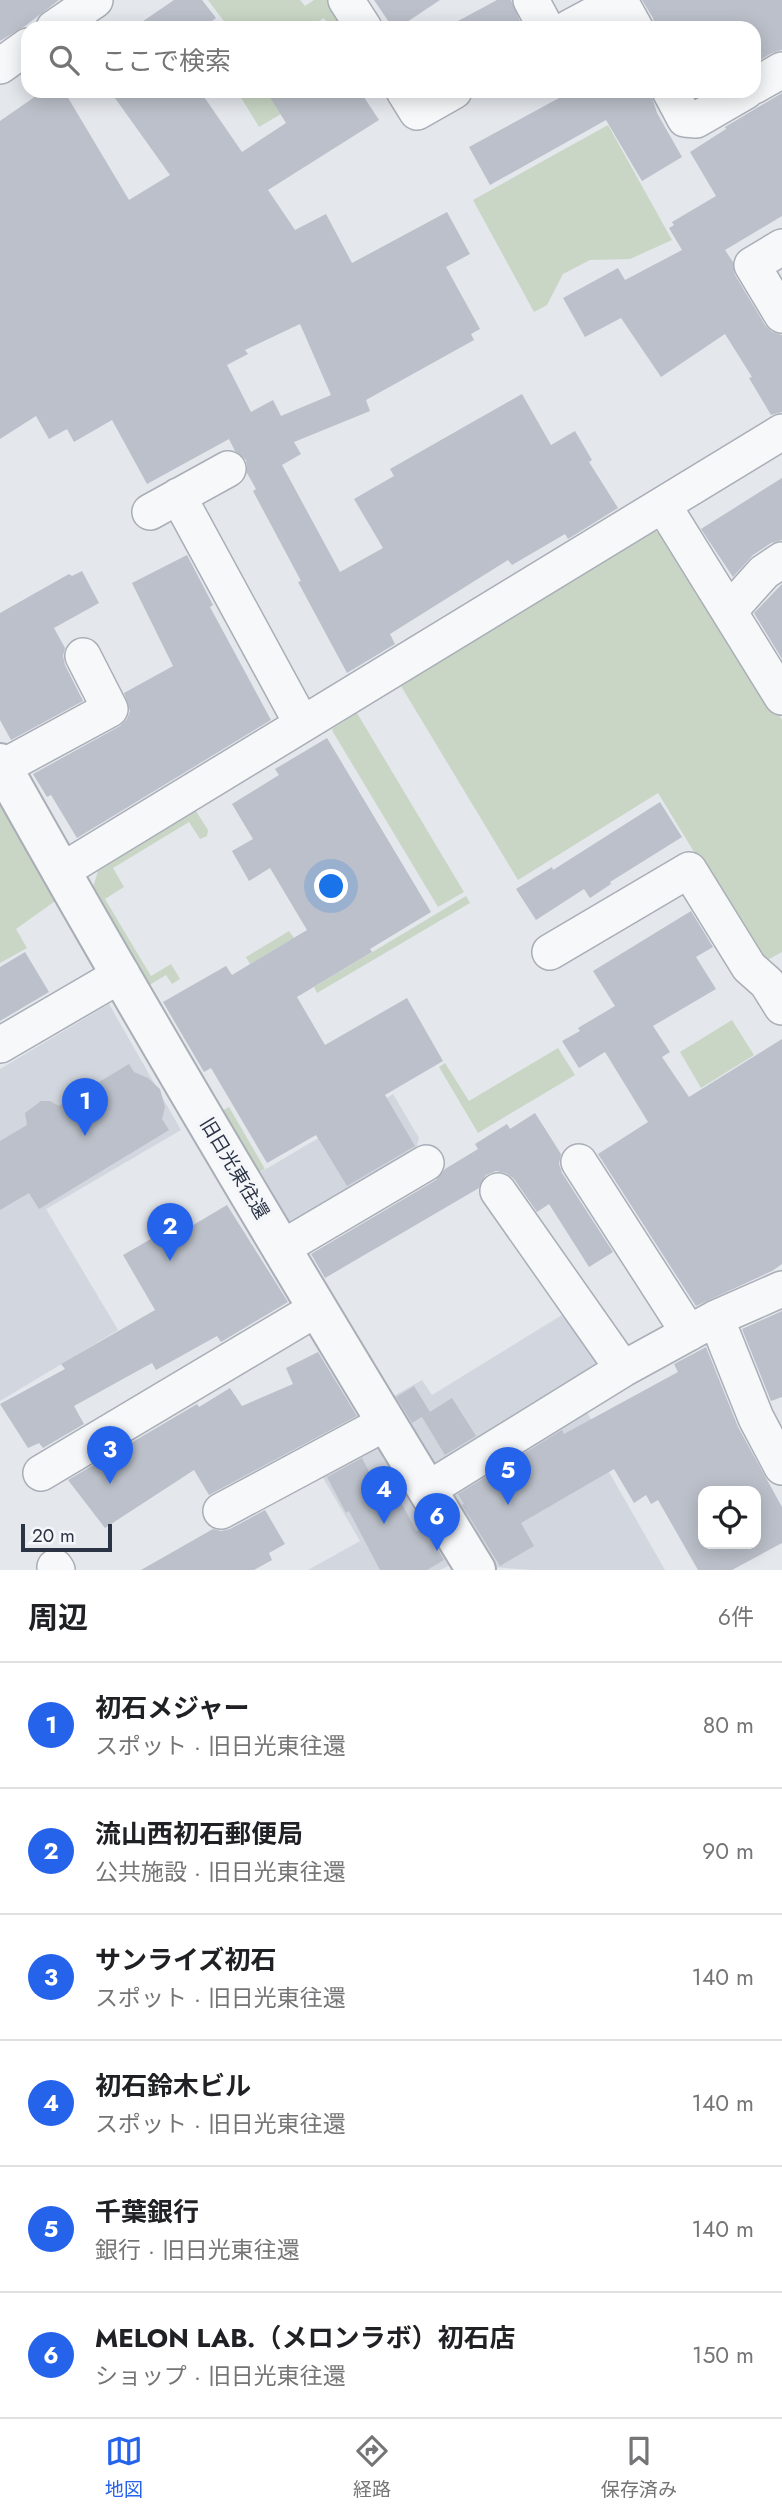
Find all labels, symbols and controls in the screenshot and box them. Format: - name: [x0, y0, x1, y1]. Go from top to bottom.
- search box: [21, 21, 761, 98]
- icon: search: [45, 41, 83, 79]
- text: ここで検索: [101, 42, 231, 80]
- your location: [314, 869, 348, 903]
- pin: 1: [62, 1078, 108, 1136]
- street label: 旧日光東往還: [194, 1112, 276, 1224]
- pin: 2: [147, 1203, 193, 1261]
- pin: 3: [87, 1426, 133, 1484]
- pin: 5: [485, 1447, 531, 1505]
- pin: 4: [361, 1466, 407, 1524]
- map controls: [698, 1486, 761, 1549]
- button: locate: [698, 1486, 761, 1549]
- pin: 6: [414, 1493, 460, 1551]
- scale bar: [21, 1521, 112, 1553]
- text: 20 m: [32, 1522, 75, 1549]
- text: 周辺: [28, 1596, 88, 1639]
- text: 6件: [718, 1600, 754, 1634]
- text: 初石メジャー: [95, 1689, 250, 1727]
- text: 1: [45, 1708, 57, 1742]
- text: 80 m: [703, 1708, 754, 1742]
- text: スポット · 旧日光東往還: [95, 1729, 346, 1763]
- text: 流山西初石郵便局: [95, 1815, 303, 1853]
- text: 2: [43, 1834, 59, 1868]
- text: 90 m: [702, 1834, 754, 1868]
- text: 公共施設 · 旧日光東往還: [95, 1855, 346, 1889]
- text: サンライズ初石: [95, 1941, 276, 1979]
- text: 3: [44, 1960, 58, 1994]
- text: 140 m: [692, 1960, 754, 1994]
- text: スポット · 旧日光東往還: [95, 1981, 346, 2015]
- text: 初石鈴木ビル: [95, 2067, 251, 2105]
- text: 4: [43, 2086, 59, 2120]
- text: 140 m: [692, 2086, 754, 2120]
- text: スポット · 旧日光東往還: [95, 2107, 346, 2141]
- text: 千葉銀行: [95, 2193, 199, 2231]
- text: 5: [44, 2212, 58, 2246]
- text: 140 m: [692, 2212, 754, 2246]
- text: 銀行 · 旧日光東往還: [95, 2233, 300, 2267]
- text: MELON LAB.（メロンラボ）初石店: [95, 2319, 515, 2357]
- text: 6: [43, 2338, 59, 2372]
- text: 150 m: [692, 2338, 754, 2372]
- text: ショップ · 旧日光東往還: [95, 2359, 346, 2393]
- tab: 地図: [105, 2432, 143, 2503]
- tab: 経路: [353, 2432, 391, 2503]
- tab: 保存済み: [601, 2432, 677, 2503]

